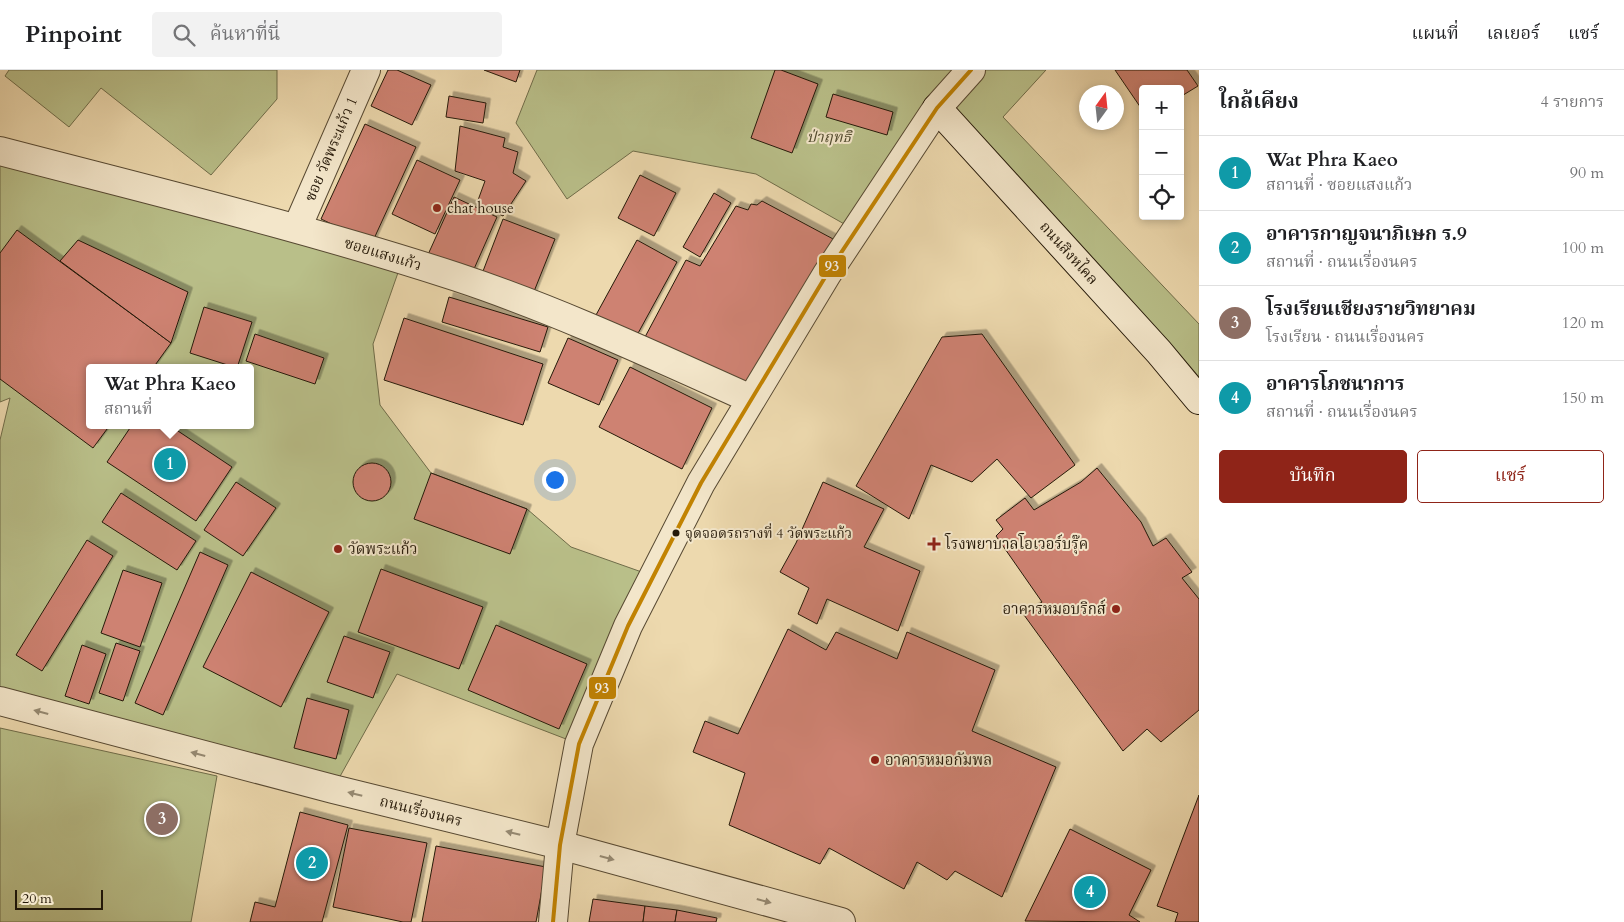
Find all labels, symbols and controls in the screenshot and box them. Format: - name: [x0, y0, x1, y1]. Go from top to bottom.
- search box: [152, 12, 502, 57]
- text: Pinpoint: [25, 18, 122, 51]
- icon: search: [170, 21, 198, 49]
- text: ค้นหาที่นี่: [210, 21, 280, 47]
- text: แผนที่: [1411, 21, 1459, 46]
- text: เลเยอร์: [1487, 21, 1540, 46]
- text: แชร์: [1568, 21, 1599, 46]
- north arrow: [1079, 85, 1124, 130]
- map controls: [1139, 85, 1184, 220]
- button: +: [1139, 85, 1184, 130]
- text: ใกล้เคียง: [1219, 87, 1299, 116]
- text: 4 รายการ: [1541, 91, 1604, 113]
- street label: ซอย วัดพระแก้ว 1: [300, 94, 362, 204]
- park label: ป่าฤทธิ: [807, 127, 854, 147]
- button: −: [1139, 130, 1184, 175]
- text: Wat Phra Kaeo: [1266, 147, 1398, 173]
- text: 1: [1231, 162, 1239, 184]
- text: 90 m: [1570, 162, 1604, 184]
- text: สถานที่ · ซอยแสงแก้ว: [1266, 174, 1412, 196]
- button: locate: [1139, 175, 1184, 220]
- place label: chat house: [447, 198, 514, 218]
- marker: chat house: [431, 202, 443, 214]
- street label: ถนนสิงหไคล: [1035, 216, 1104, 289]
- text: อาคารกาญจนาภิเษก ร.9: [1266, 221, 1467, 247]
- street label: ซอยแสงแก้ว: [342, 233, 424, 275]
- text: 2: [1231, 237, 1239, 259]
- text: 100 m: [1562, 237, 1604, 259]
- text: สถานที่ · ถนนเรื่องนคร: [1266, 251, 1417, 273]
- line badge: 93: [818, 254, 847, 278]
- text: 93: [825, 257, 839, 276]
- text: โรงเรียนเชียงรายวิทยาคม: [1266, 296, 1476, 322]
- text: 3: [1231, 312, 1239, 334]
- text: 120 m: [1562, 312, 1604, 334]
- text: โรงเรียน · ถนนเรื่องนคร: [1266, 326, 1424, 348]
- popup: [86, 364, 254, 429]
- text: Wat Phra Kaeo: [104, 371, 236, 397]
- text: อาคารโภชนาการ: [1266, 371, 1404, 397]
- text: 4: [1231, 387, 1239, 409]
- text: 150 m: [1562, 387, 1604, 409]
- text: สถานที่: [104, 398, 152, 420]
- text: สถานที่ · ถนนเรื่องนคร: [1266, 401, 1417, 423]
- pin: 1: [154, 445, 186, 483]
- button: บันทึก: [1219, 450, 1407, 503]
- button: แชร์: [1417, 450, 1604, 503]
- your location: [542, 467, 568, 493]
- place label: จุดจอดรถรางที่ 4 วัดพระแก้ว: [685, 523, 852, 543]
- marker: จุดจอดรถรางที่ 4 วัดพระแก้ว: [671, 528, 681, 538]
- place label: โรงพยาบาลโอเวอร์บรุ๊ค: [944, 533, 1088, 555]
- marker: โรงพยาบาลโอเวอร์บรุ๊ค: [927, 537, 941, 551]
- place label: วัดพระแก้ว: [348, 539, 418, 559]
- marker: วัดพระแก้ว: [332, 543, 344, 555]
- place label: อาคารหมอบริกส์: [1002, 599, 1106, 619]
- marker: อาคารหมอบริกส์: [1110, 603, 1122, 615]
- line badge: 93: [588, 676, 617, 700]
- text: 93: [595, 679, 609, 698]
- one-way arrow: [33, 708, 48, 716]
- one-way arrow: [190, 749, 205, 757]
- place label: อาคารหมอกัมพล: [885, 750, 992, 770]
- marker: อาคารหมอกัมพล: [869, 754, 881, 766]
- one-way arrow: [348, 790, 363, 798]
- street label: ถนนเรื่องนคร: [378, 790, 465, 831]
- pin: 3: [146, 800, 178, 838]
- one-way arrow: [506, 829, 521, 837]
- pin: 2: [296, 844, 328, 882]
- one-way arrow: [600, 854, 615, 862]
- pin: 4: [1074, 873, 1106, 911]
- scale bar: [15, 887, 102, 910]
- text: 20 m: [22, 889, 52, 908]
- one-way arrow: [757, 897, 772, 905]

